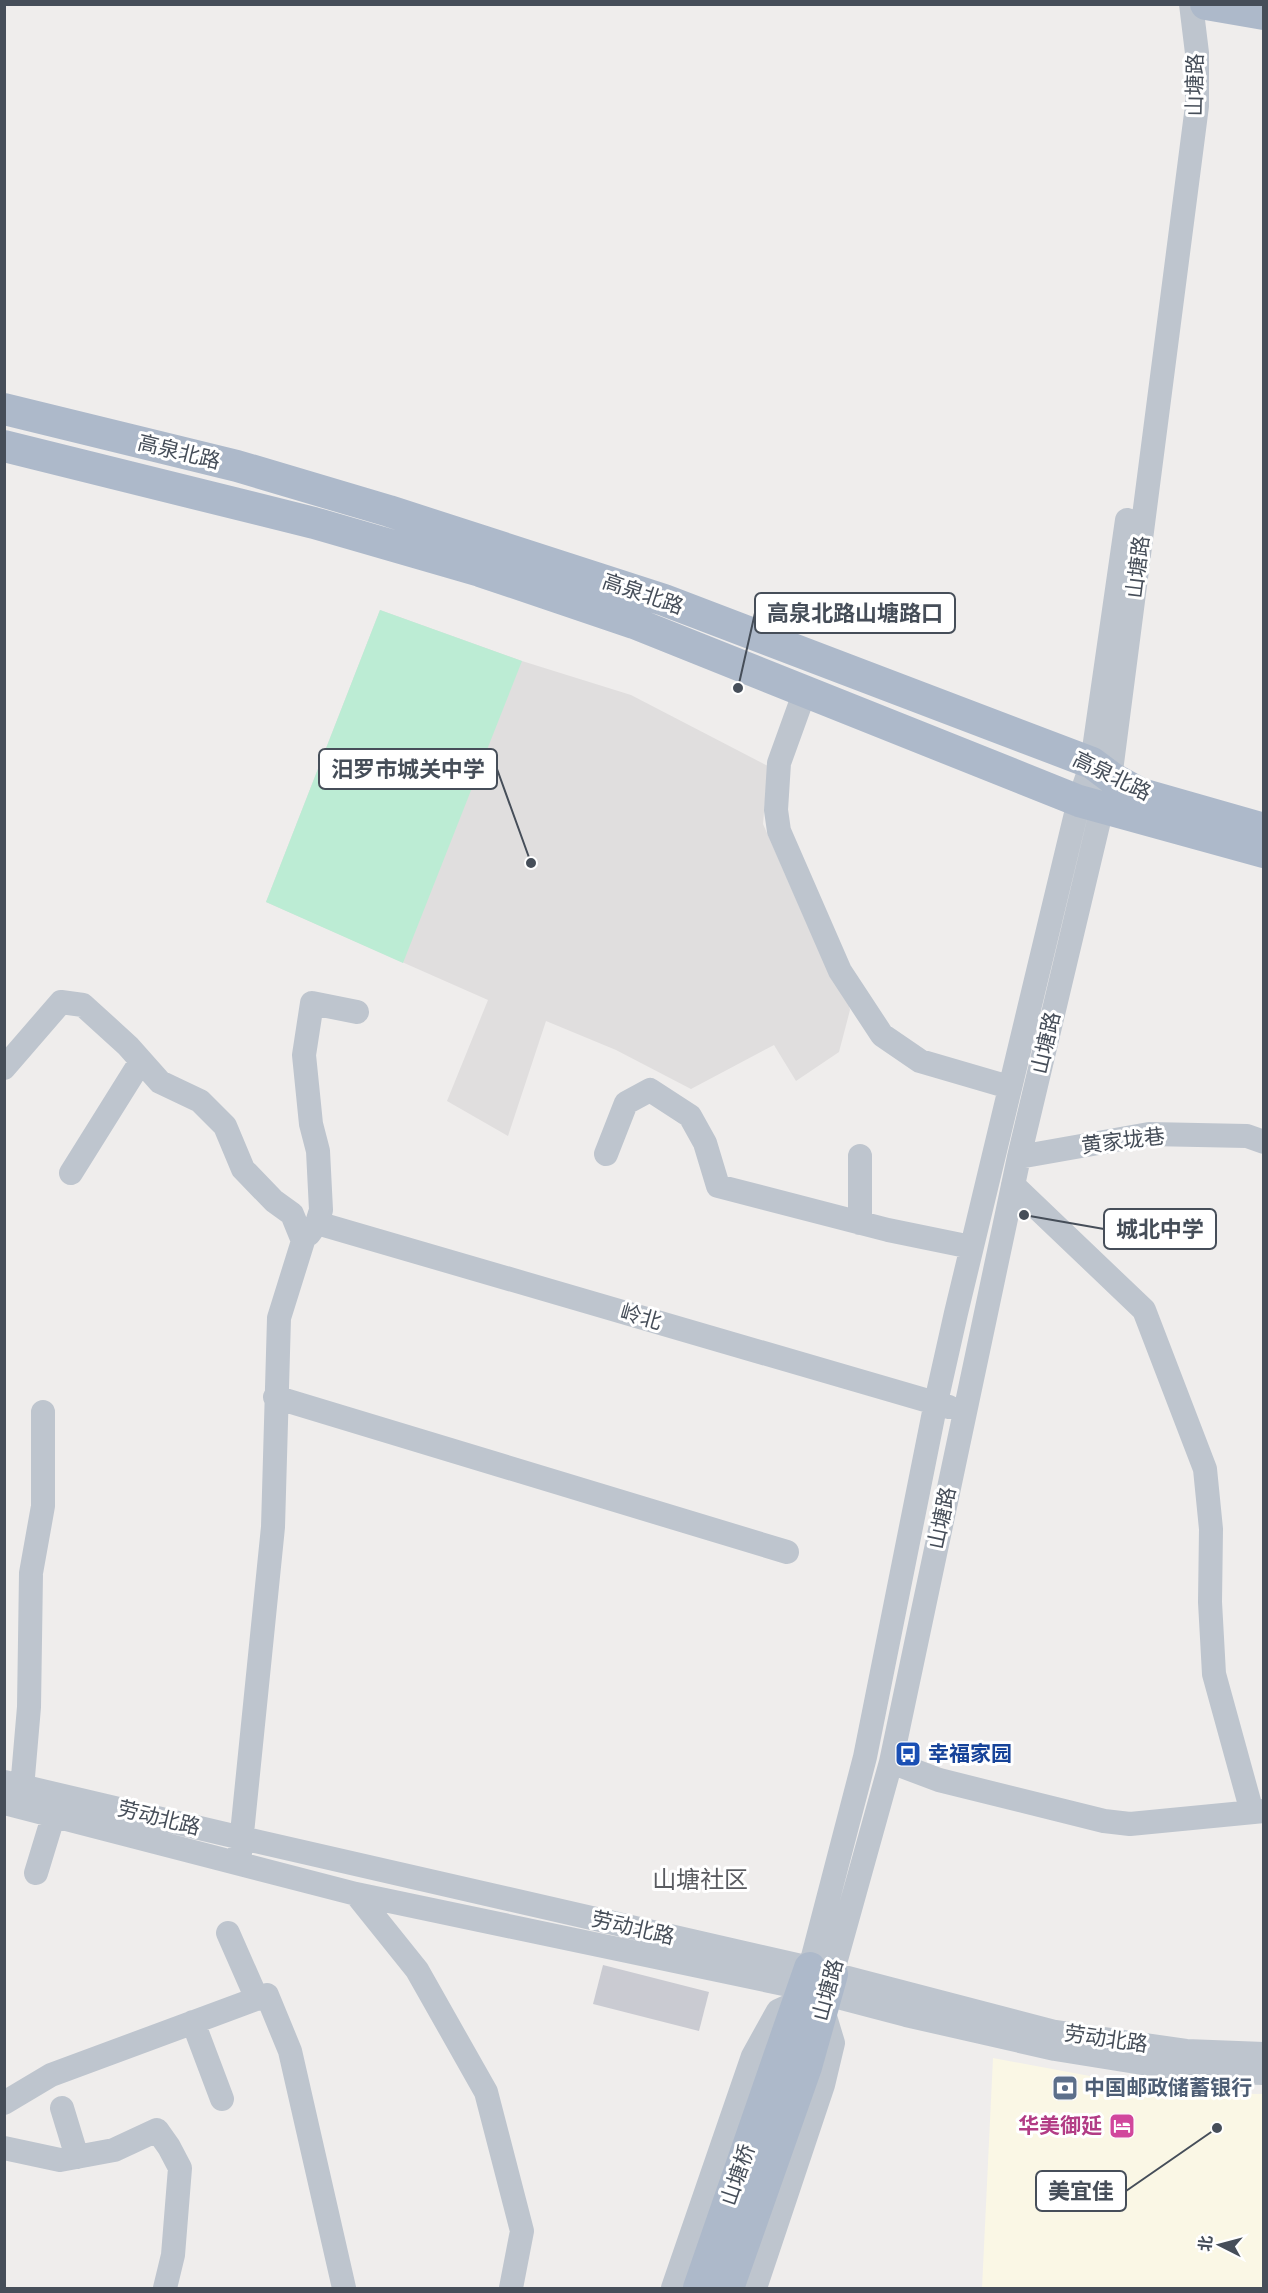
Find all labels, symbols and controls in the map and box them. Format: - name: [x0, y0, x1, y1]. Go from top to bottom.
- street label: 山塘路: [1181, 53, 1209, 117]
- street label: 高泉北路: [135, 429, 223, 475]
- street label: 山塘路: [1121, 534, 1155, 600]
- street label: 高泉北路: [599, 568, 687, 620]
- callout: 高泉北路山塘路口: [755, 593, 955, 633]
- text: 高泉北路山塘路口: [767, 600, 943, 627]
- street label: 高泉北路: [1069, 746, 1155, 806]
- callout: 汨罗市城关中学: [319, 749, 497, 789]
- text: 汨罗市城关中学: [331, 756, 485, 783]
- street label: 山塘路: [1026, 1009, 1066, 1077]
- street label: 黄家垅巷: [1080, 1123, 1166, 1159]
- callout: 城北中学: [1104, 1209, 1216, 1249]
- text: 城北中学: [1116, 1216, 1204, 1243]
- street label: 岭北: [617, 1299, 665, 1335]
- street label: 山塘路: [923, 1484, 961, 1552]
- bus stop icon: 幸福家园: [893, 1739, 923, 1769]
- place label: 幸福家园: [928, 1741, 1012, 1767]
- street label: 劳动北路: [115, 1795, 203, 1841]
- district label: 山塘社区: [652, 1866, 748, 1894]
- street label: 劳动北路: [589, 1906, 677, 1950]
- street label: 山塘路: [807, 1956, 849, 2024]
- street label: 劳动北路: [1063, 2020, 1149, 2058]
- bank icon: 中国邮政储蓄银行: [1050, 2073, 1080, 2103]
- place label: 中国邮政储蓄银行: [1084, 2075, 1252, 2101]
- hotel icon: 华美御延: [1107, 2111, 1137, 2141]
- place label: 华美御延: [1018, 2113, 1102, 2139]
- street label: 山塘桥: [715, 2141, 761, 2209]
- callout: 美宜佳: [1036, 2171, 1126, 2211]
- text: 美宜佳: [1048, 2178, 1114, 2205]
- north arrow: [1190, 2215, 1250, 2275]
- text: 北: [1195, 2235, 1216, 2252]

